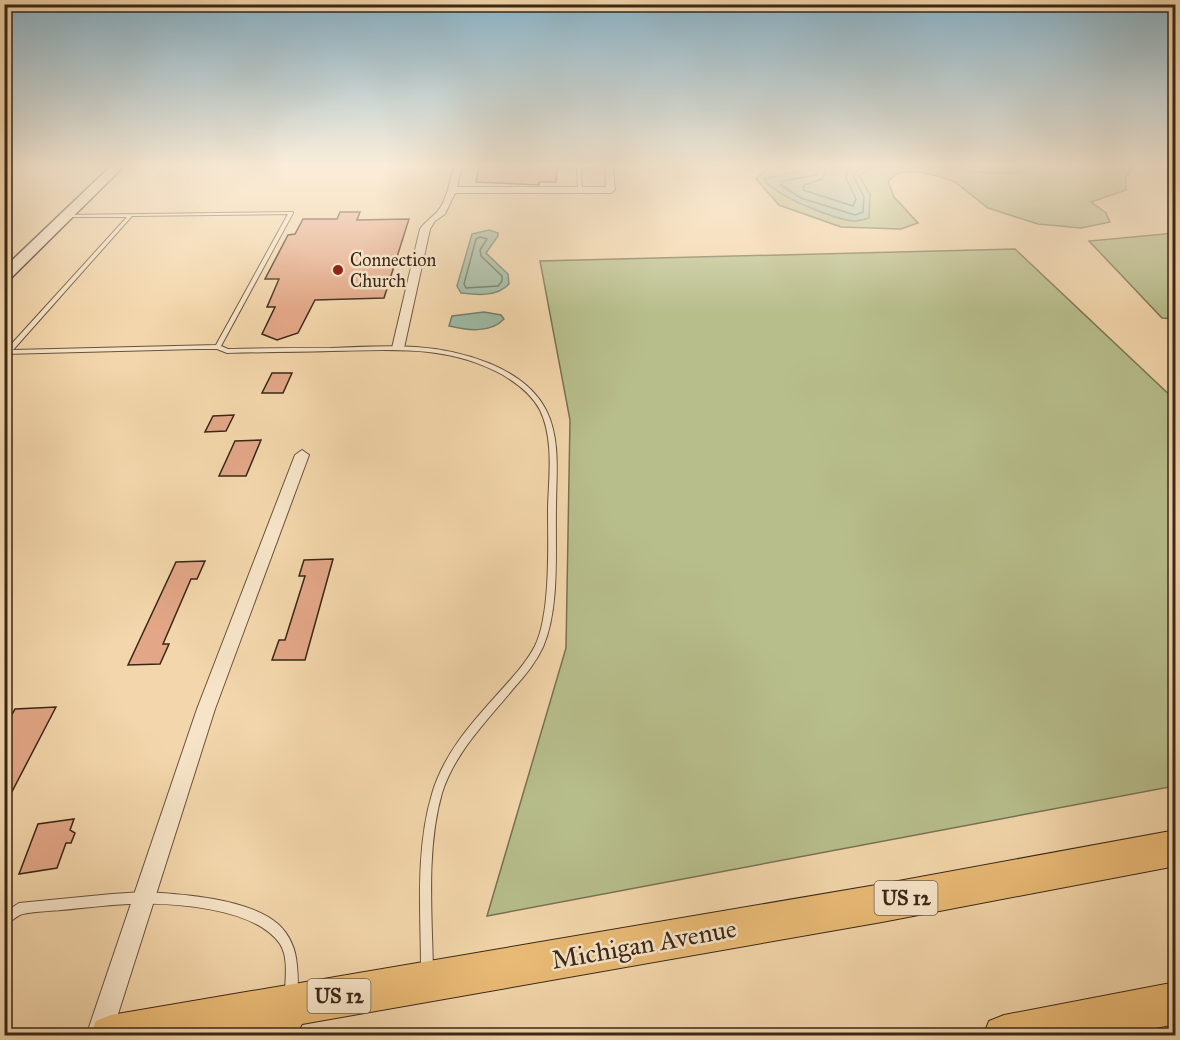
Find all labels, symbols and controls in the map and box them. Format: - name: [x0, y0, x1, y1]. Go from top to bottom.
- place label: Connection Church: [350, 249, 436, 292]
- marker: Connection Church: [331, 263, 345, 277]
- road number: US 12: [874, 881, 938, 915]
- street label: Michigan Avenue: [549, 912, 739, 976]
- road number: US 12: [308, 979, 370, 1013]

